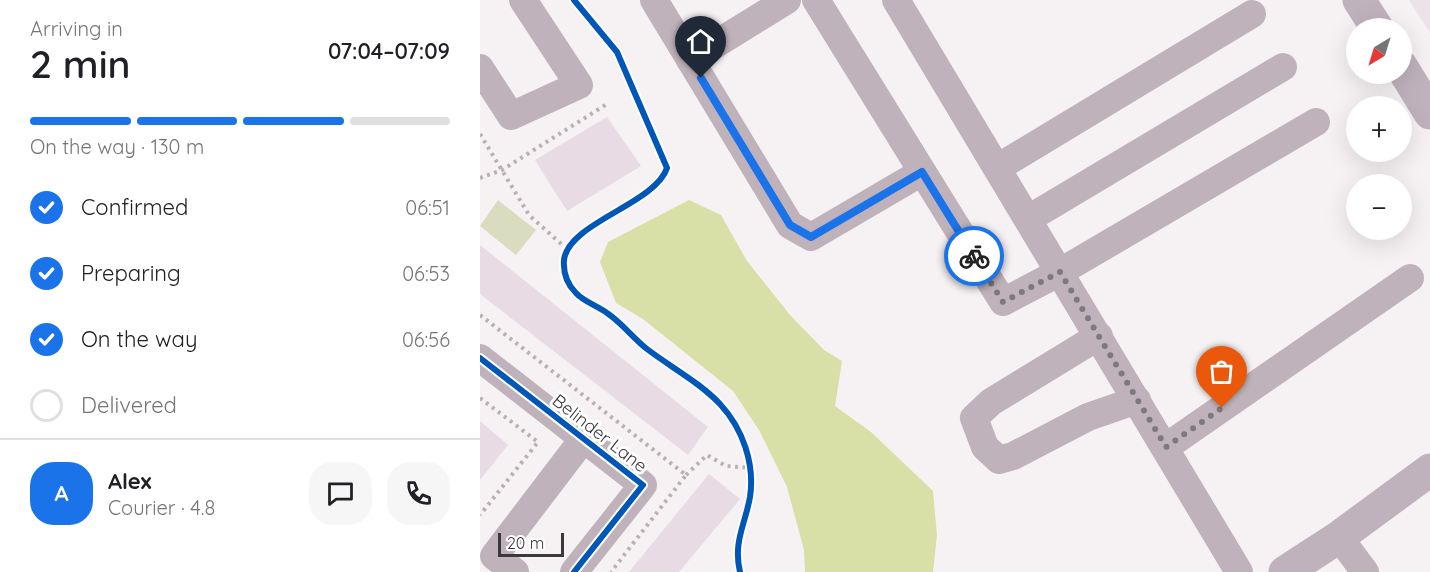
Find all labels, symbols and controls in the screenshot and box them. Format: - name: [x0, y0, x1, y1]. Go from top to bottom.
- text: Arriving in: [30, 16, 123, 41]
- pin: [675, 16, 726, 78]
- north arrow: [1346, 18, 1412, 84]
- map controls: [1346, 18, 1412, 240]
- icon: home: [684, 25, 717, 58]
- text: 07:04–07:09: [328, 37, 450, 65]
- text: 2 min: [30, 39, 131, 88]
- button: +: [1346, 96, 1412, 162]
- text: On the way · 130 m: [30, 134, 204, 159]
- button: −: [1346, 174, 1412, 240]
- icon: check: [30, 191, 63, 224]
- text: Confirmed: [81, 193, 188, 221]
- text: 06:51: [405, 195, 450, 220]
- courier: [944, 226, 1004, 286]
- icon: bike: [958, 240, 991, 273]
- icon: check: [30, 257, 63, 290]
- text: Preparing: [81, 259, 181, 287]
- text: 06:53: [402, 261, 450, 286]
- icon: check: [30, 323, 63, 356]
- text: On the way: [81, 325, 197, 353]
- text: 06:56: [402, 327, 450, 352]
- pin: [1196, 346, 1247, 408]
- icon: bag: [1205, 355, 1238, 388]
- street label: Belinder Lane: [548, 389, 652, 477]
- text: Delivered: [81, 391, 177, 419]
- button: chat: [309, 462, 372, 525]
- button: phone: [387, 462, 450, 525]
- text: Alex: [108, 467, 151, 495]
- text: A: [54, 479, 69, 507]
- text: Courier · 4.8: [108, 495, 215, 520]
- scale bar: [498, 530, 564, 558]
- text: 20 m: [507, 533, 544, 553]

